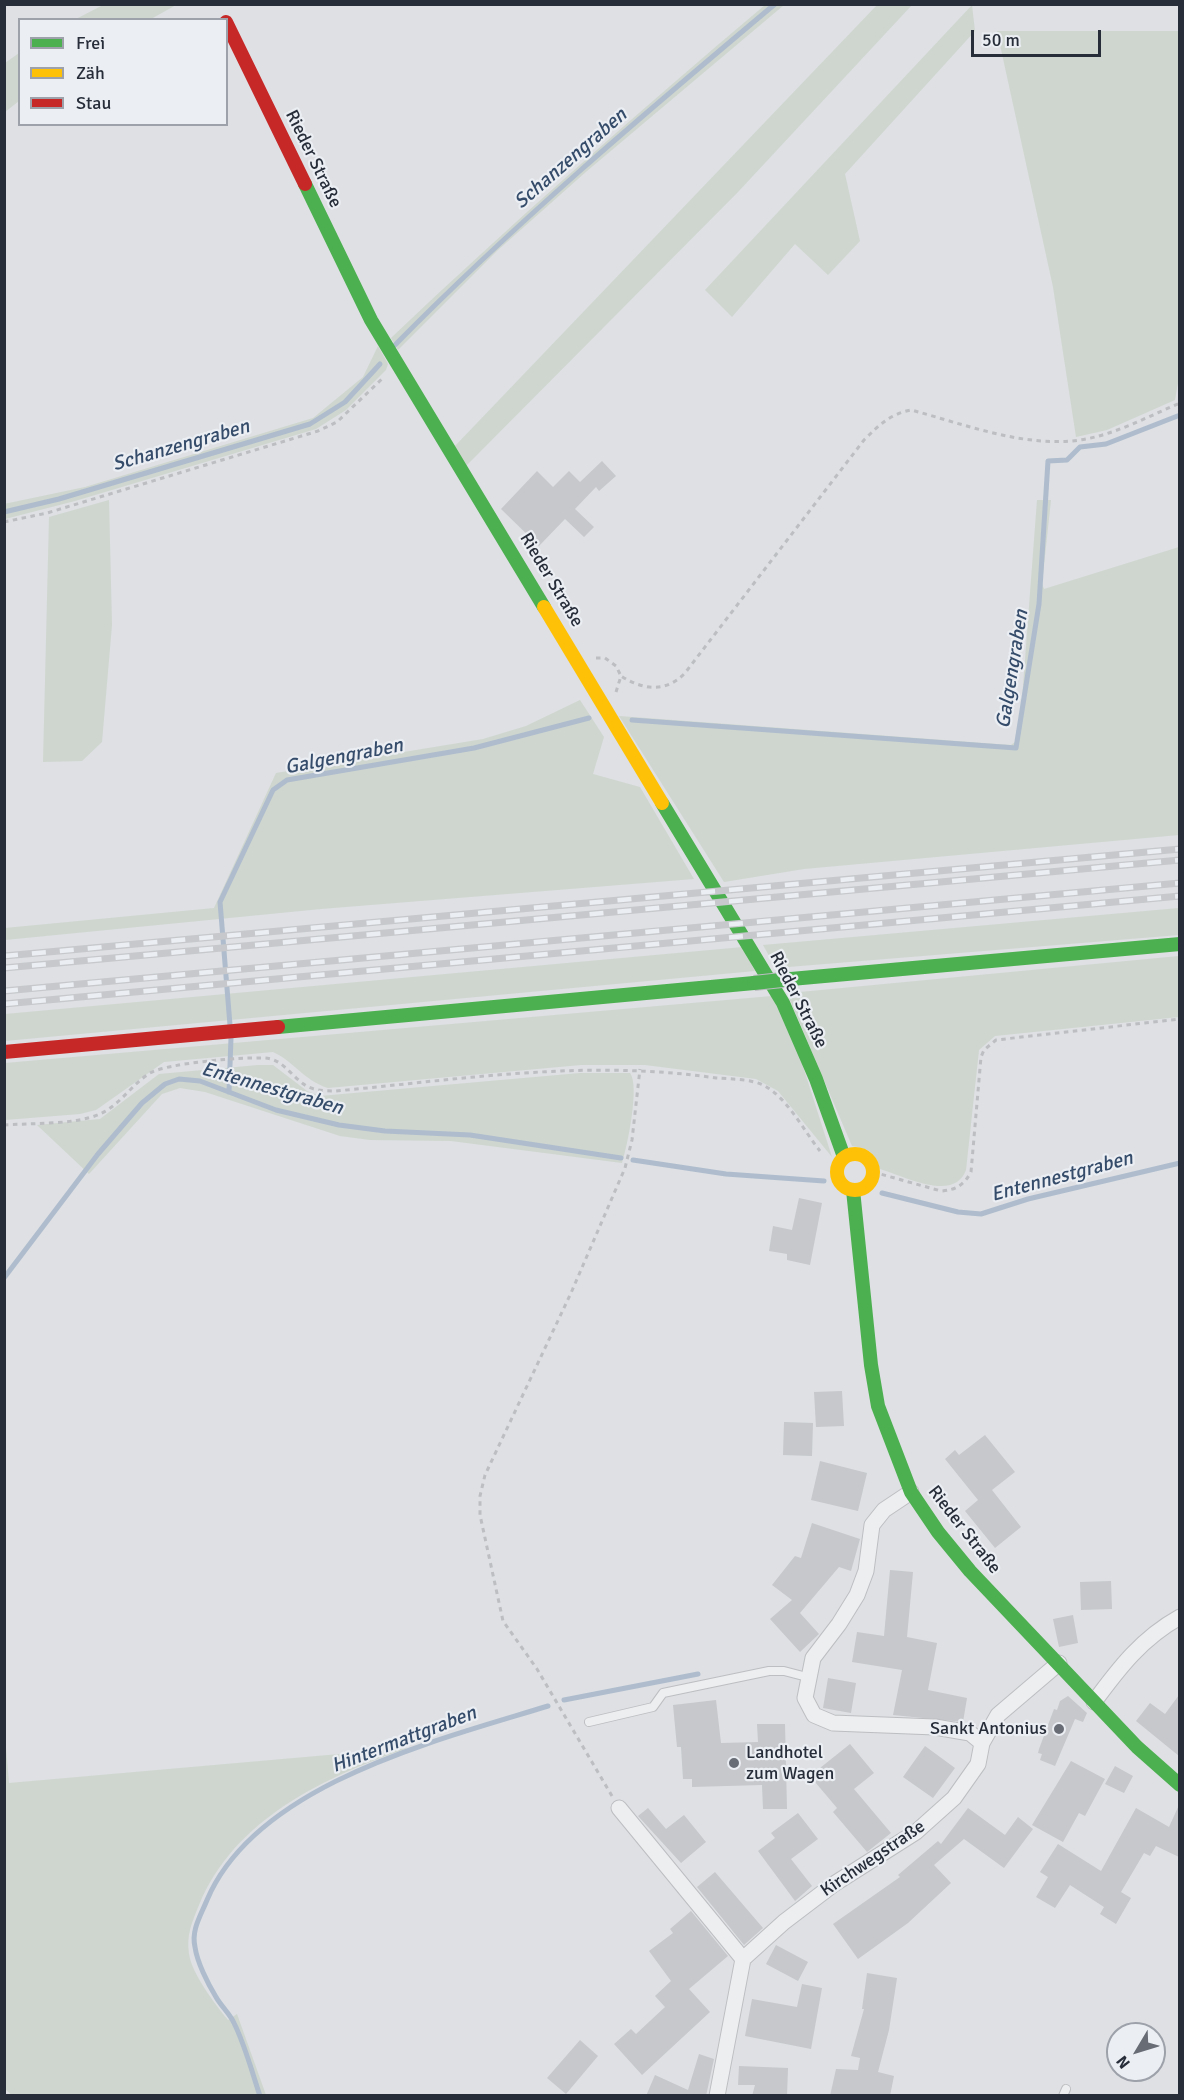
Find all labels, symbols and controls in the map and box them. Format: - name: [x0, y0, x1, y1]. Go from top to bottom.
- legend: [18, 18, 228, 126]
- scale bar: [974, 18, 1104, 56]
- text: 50 m: [982, 29, 1020, 51]
- text: Frei: [76, 32, 105, 54]
- text: Zäh: [76, 62, 105, 84]
- text: Stau: [76, 92, 111, 114]
- water label: Schanzengraben: [510, 104, 632, 214]
- street label: Rieder Straße: [280, 107, 346, 211]
- water label: Schanzengraben: [110, 415, 252, 477]
- street label: Rieder Straße: [514, 529, 588, 631]
- water label: Galgengraben: [992, 608, 1034, 730]
- water label: Galgengraben: [283, 734, 405, 780]
- street label: Rieder Straße: [764, 948, 832, 1052]
- water label: Entennestgraben: [199, 1057, 345, 1121]
- water label: Entennestgraben: [988, 1147, 1136, 1207]
- street label: Rieder Straße: [923, 1482, 1005, 1578]
- water label: Hintermattgraben: [328, 1701, 480, 1779]
- place label: Sankt Antonius: [930, 1718, 1047, 1740]
- marker: Sankt Antonius: [1052, 1722, 1066, 1736]
- place label: Landhotel zum Wagen: [746, 1742, 834, 1784]
- marker: Landhotel zum Wagen: [727, 1756, 741, 1770]
- street label: Kirchwegstraße: [817, 1816, 929, 1902]
- north arrow: [1106, 2022, 1166, 2082]
- text: N: [1112, 2051, 1135, 2072]

